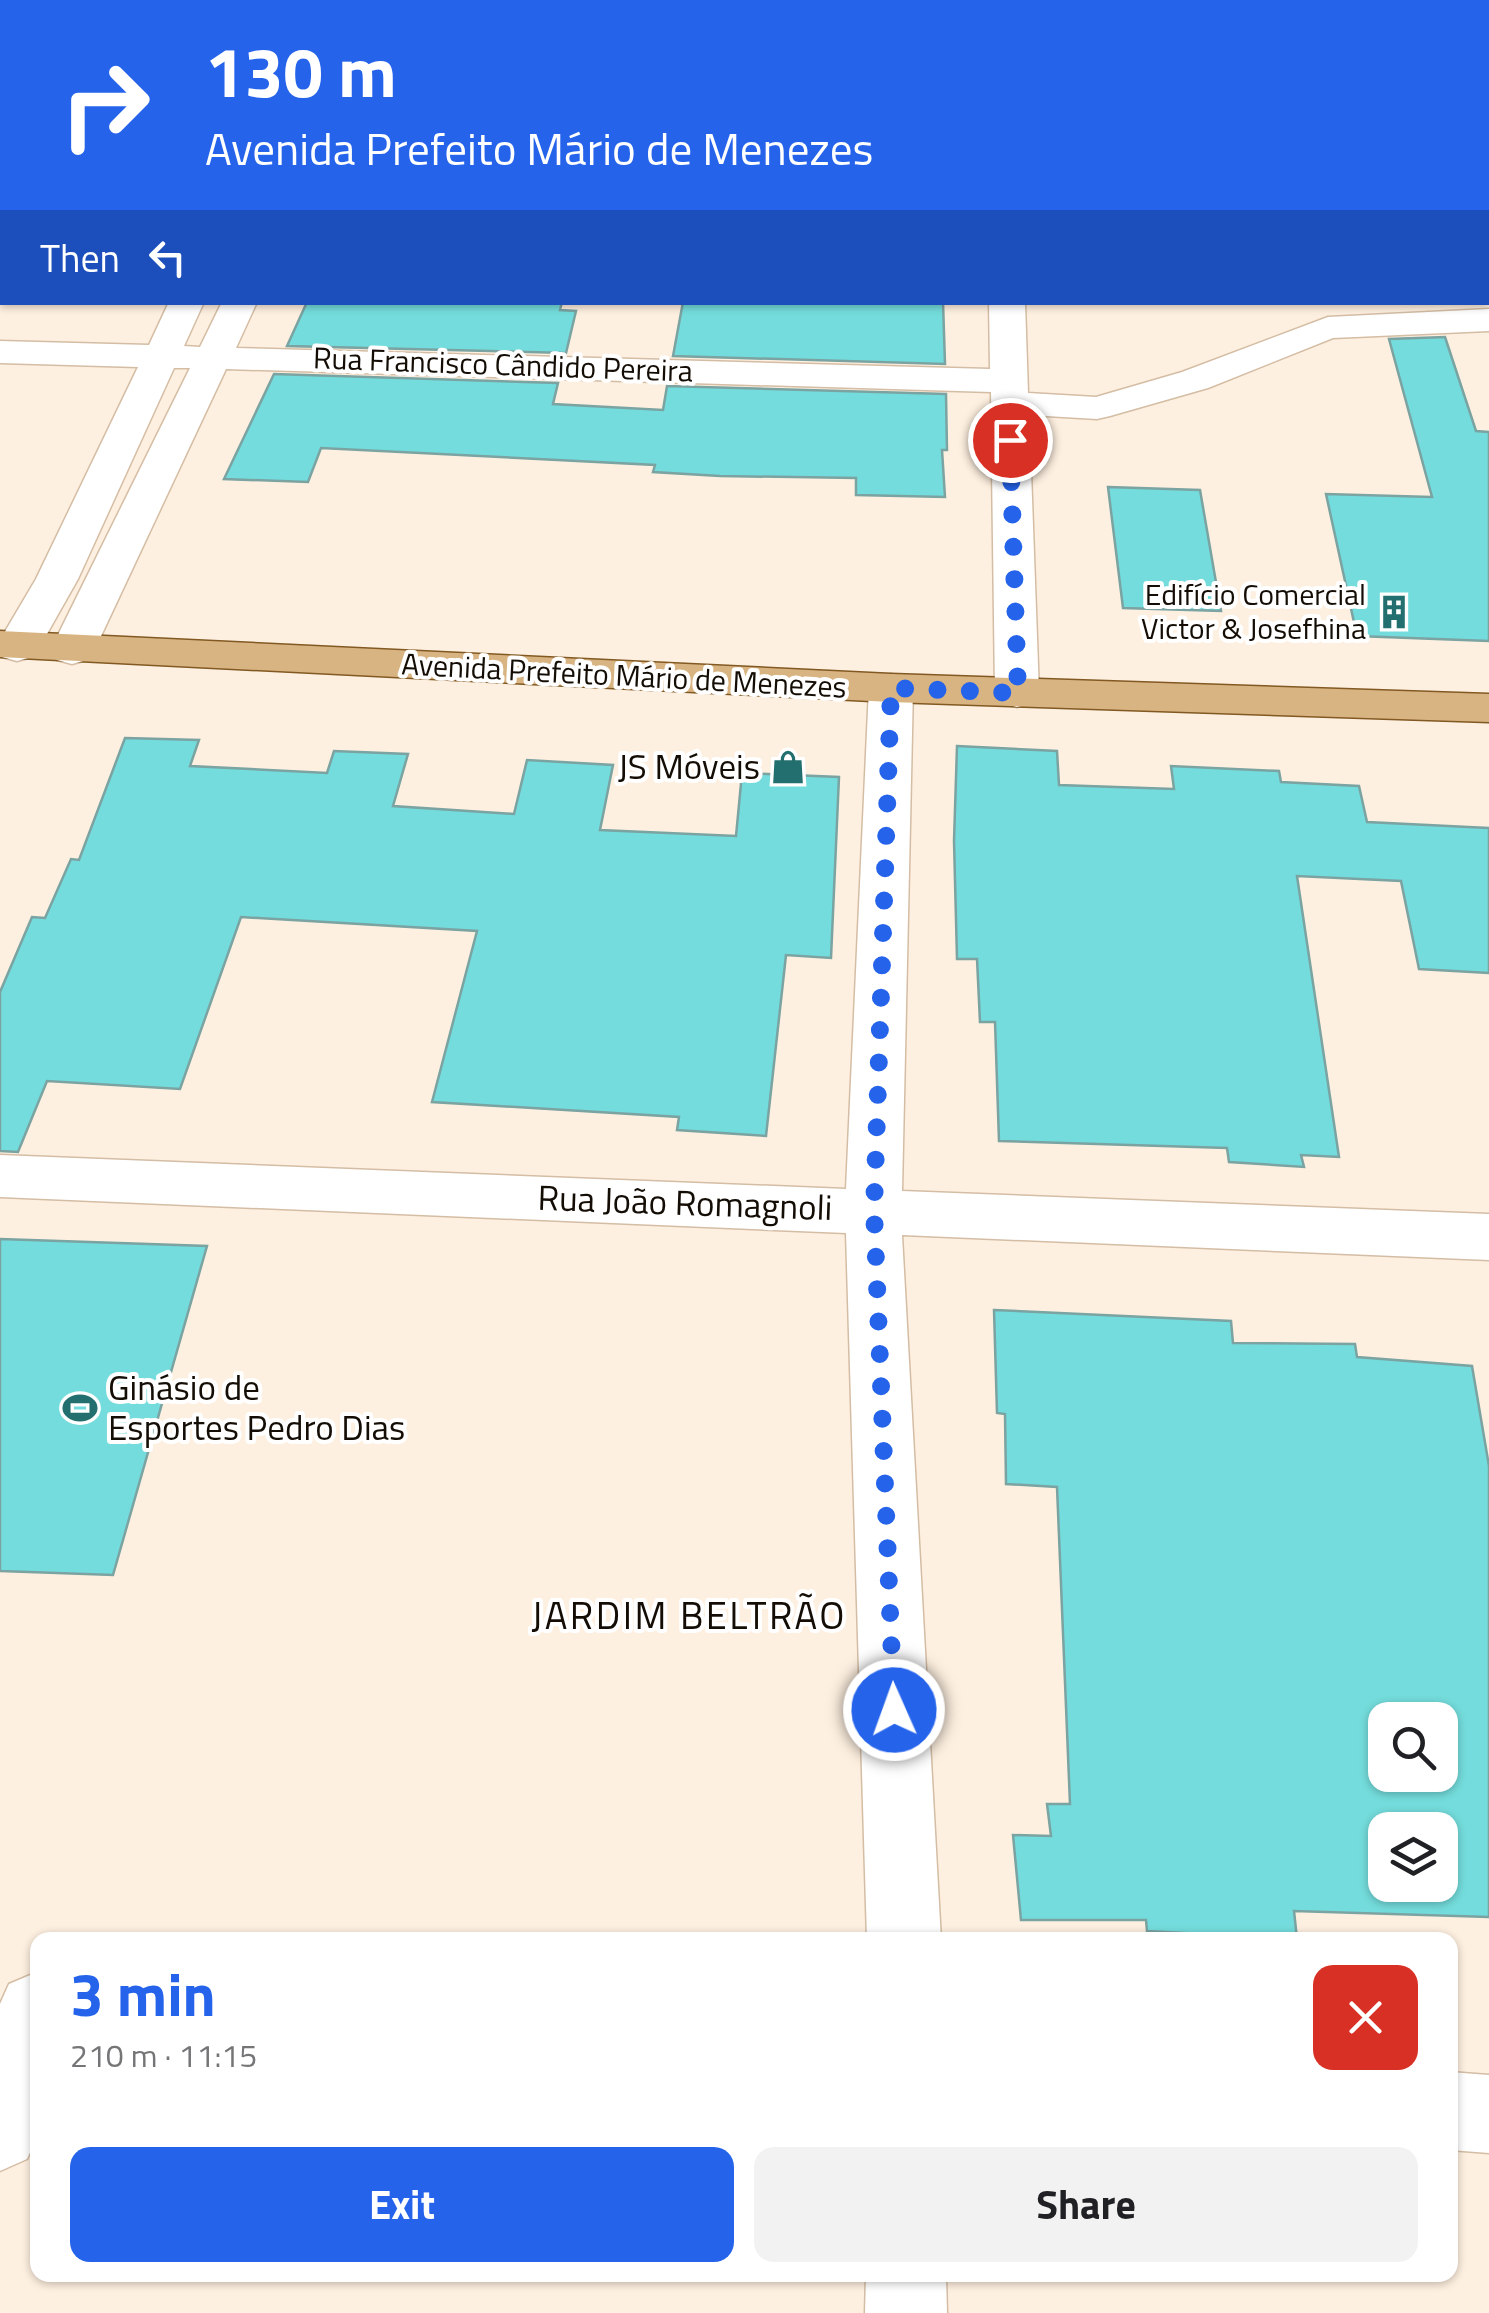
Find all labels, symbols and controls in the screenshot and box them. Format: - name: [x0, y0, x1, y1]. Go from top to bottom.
- text: 130 m: [205, 18, 397, 124]
- icon: right: [40, 40, 170, 170]
- text: Avenida Prefeito Mário de Menezes: [205, 114, 873, 182]
- text: Then: [40, 229, 120, 287]
- icon: left: [140, 230, 195, 285]
- street label: Rua Francisco Cândido Pereira: [312, 334, 694, 394]
- pin: [968, 398, 1053, 483]
- icon: arrive: [983, 413, 1038, 468]
- place label: Edifício Comercial Victor & Josefhina: [1141, 571, 1366, 651]
- building icon: Edifício Comercial Victor & Josefhina: [1375, 593, 1413, 631]
- street label: Avenida Prefeito Mário de Menezes: [400, 640, 848, 710]
- place label: JS Móveis: [618, 739, 760, 793]
- shop icon: JS Móveis: [769, 748, 807, 786]
- street label: Rua João Romagnoli: [537, 1170, 833, 1234]
- place label: Ginásio de Esportes Pedro Dias: [108, 1360, 405, 1454]
- sports icon: Ginásio de Esportes Pedro Dias: [61, 1389, 99, 1427]
- district label: JARDIM BELTRÃO: [531, 1586, 847, 1644]
- position arrow: [842, 1658, 946, 1762]
- map controls: [1368, 1702, 1458, 1902]
- button: search: [1368, 1702, 1458, 1792]
- button: layers: [1368, 1812, 1458, 1902]
- text: 3 min: [70, 1948, 216, 2039]
- button: close: [1313, 1965, 1418, 2070]
- text: 210 m · 11:15: [70, 2031, 257, 2079]
- button: Exit: [70, 2147, 734, 2262]
- button: Share: [754, 2147, 1418, 2262]

